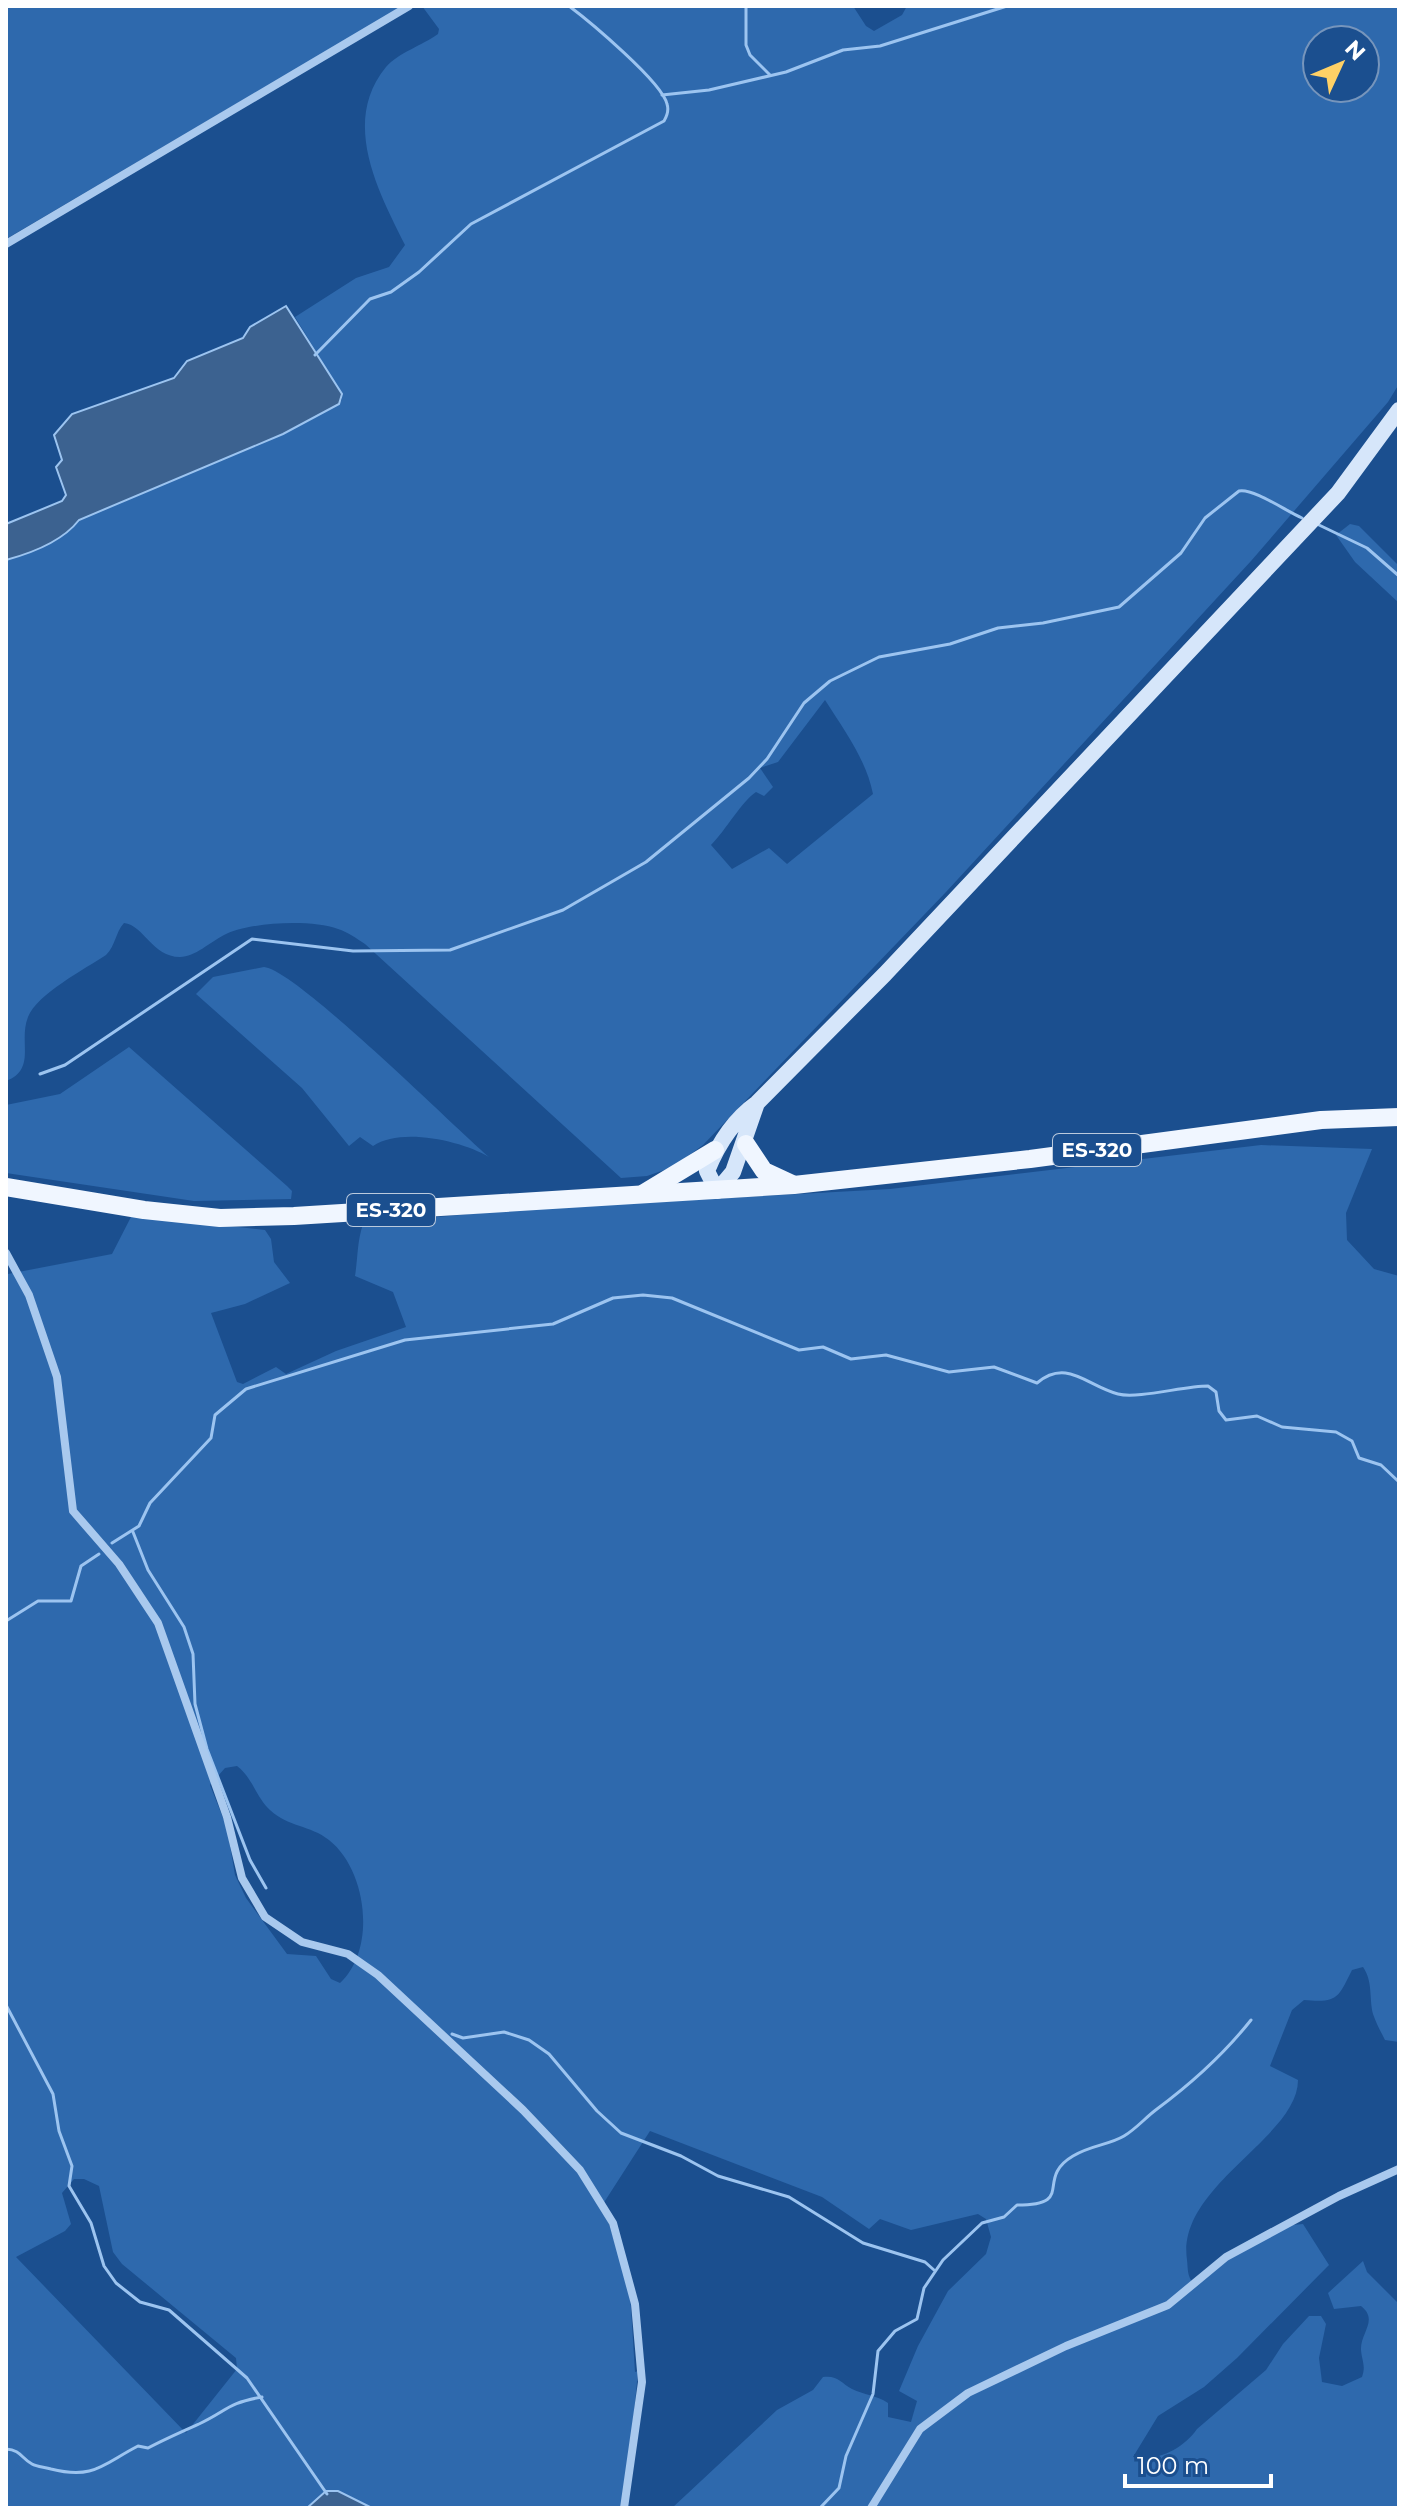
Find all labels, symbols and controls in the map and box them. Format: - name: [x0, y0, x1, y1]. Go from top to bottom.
- north arrow: [1301, 24, 1381, 104]
- text: N: [1339, 35, 1371, 66]
- road number: ES-320: [1053, 1134, 1141, 1166]
- road number: ES-320: [347, 1194, 435, 1226]
- scale bar: [1125, 2438, 1271, 2488]
- text: 100 m: [1137, 2451, 1209, 2480]

